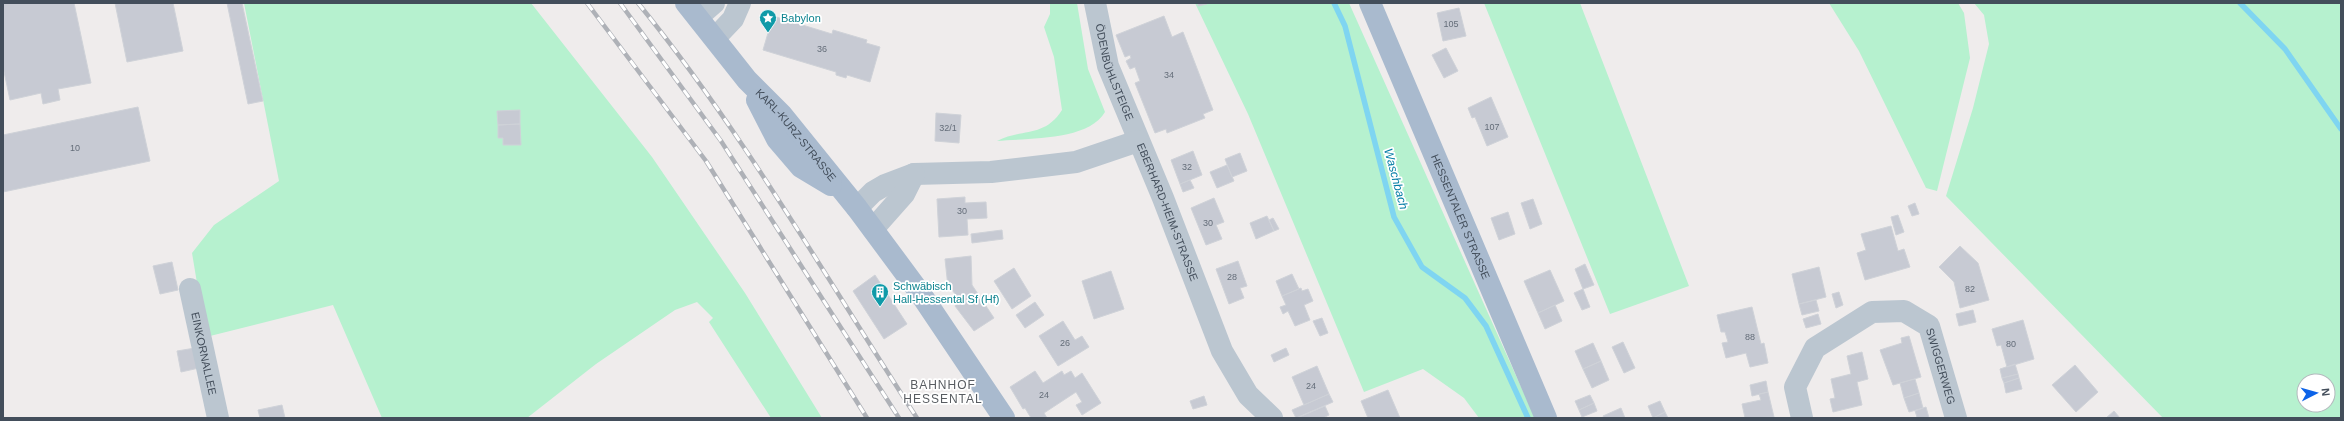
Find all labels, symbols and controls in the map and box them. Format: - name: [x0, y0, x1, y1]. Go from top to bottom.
- place icon: Babylon: [758, 8, 778, 33]
- place label: Babylon: [781, 12, 821, 24]
- house number: 105: [1443, 19, 1459, 29]
- street label: ÖDENBÜHLSTEIGE: [1093, 23, 1136, 122]
- house number: 36: [817, 44, 827, 54]
- house number: 34: [1164, 70, 1174, 80]
- street label: KARL-KURZ-STRASSE: [753, 86, 839, 183]
- house number: 107: [1484, 122, 1500, 132]
- house number: 32/1: [939, 123, 957, 133]
- street label: EBERHARD-HEIM-STRASSE: [1135, 141, 1200, 283]
- house number: 10: [70, 143, 80, 153]
- water label: Waschbach: [1381, 147, 1411, 211]
- street label: HESSENTALER STRASSE: [1429, 152, 1492, 281]
- house number: 32: [1182, 162, 1192, 172]
- house number: 30: [957, 206, 967, 216]
- house number: 30: [1203, 218, 1213, 228]
- house number: 28: [1227, 272, 1237, 282]
- place label: Schwäbisch Hall-Hessental Sf (Hf): [893, 280, 999, 305]
- building icon: Schwäbisch Hall-Hessental Sf (Hf): [870, 282, 890, 307]
- house number: 82: [1965, 284, 1975, 294]
- street label: EINKORNALLEE: [189, 311, 219, 396]
- street label: SWIGGERWEG: [1924, 326, 1958, 406]
- house number: 88: [1745, 332, 1755, 342]
- house number: 26: [1060, 338, 1070, 348]
- house number: 80: [2006, 339, 2016, 349]
- north arrow: [2296, 373, 2336, 413]
- district label: BAHNHOF HESSENTAL: [903, 378, 983, 406]
- house number: 24: [1306, 381, 1316, 391]
- text: N: [2320, 387, 2332, 397]
- house number: 24: [1039, 390, 1049, 400]

